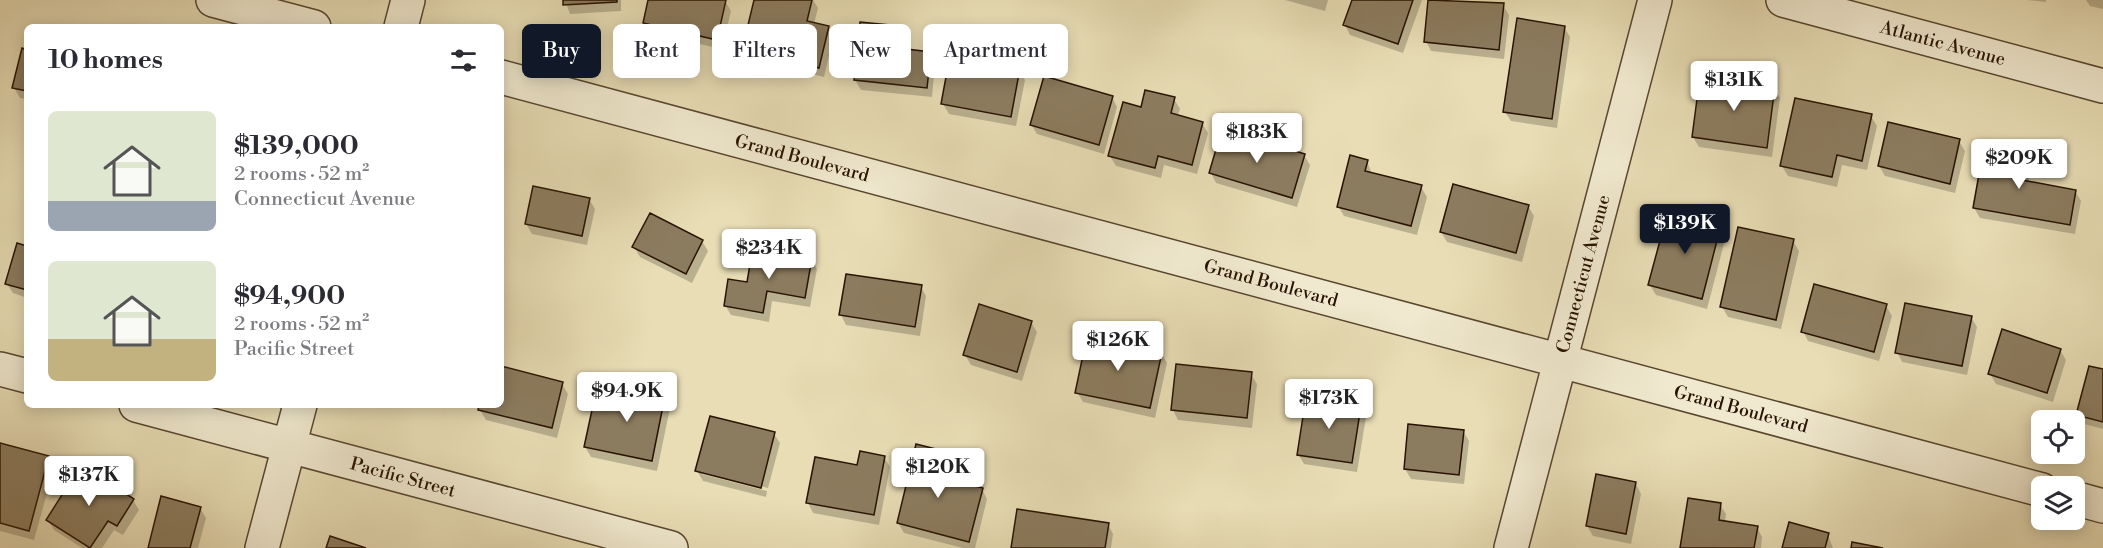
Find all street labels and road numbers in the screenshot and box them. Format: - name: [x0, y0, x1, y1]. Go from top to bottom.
- street label: Atlantic Avenue: [1877, 15, 2008, 71]
- street label: Grand Boulevard: [732, 130, 872, 188]
- street label: Connecticut Avenue: [1551, 192, 1616, 356]
- street label: Grand Boulevard: [1201, 255, 1341, 313]
- street label: Grand Boulevard: [1671, 381, 1811, 439]
- street label: Pacific Street: [348, 452, 459, 503]

